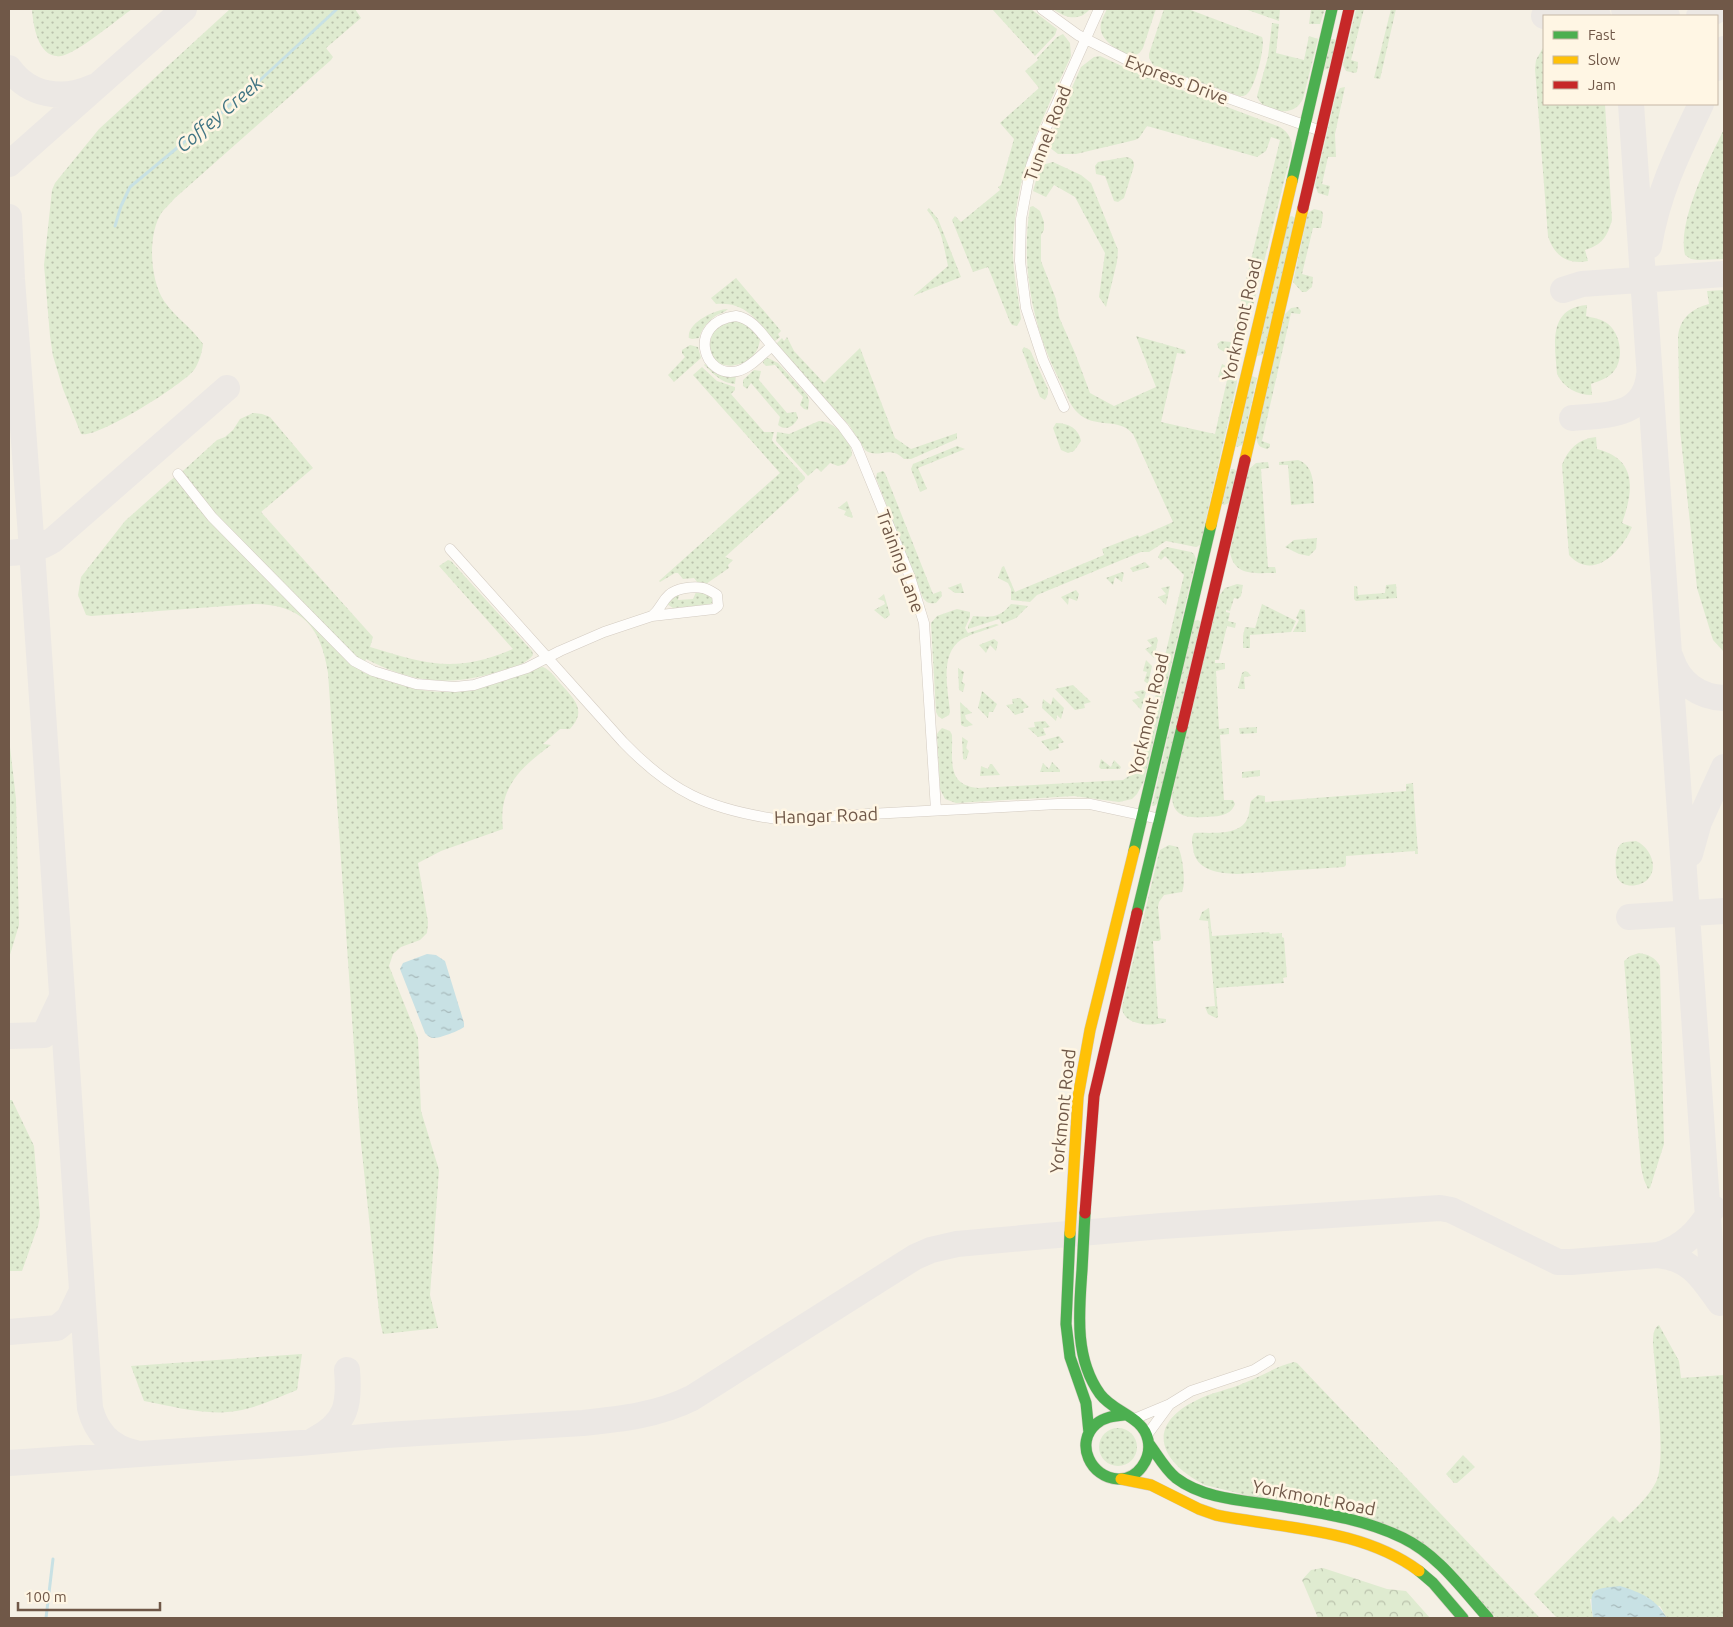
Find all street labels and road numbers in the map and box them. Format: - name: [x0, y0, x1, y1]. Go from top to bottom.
- street label: Express Drive: [1123, 50, 1231, 108]
- street label: Tunnel Road: [1020, 82, 1074, 184]
- street label: Yorkmont Road: [1217, 257, 1265, 383]
- street label: Training Lane: [873, 507, 929, 615]
- street label: Yorkmont Road: [1124, 651, 1172, 777]
- street label: Hangar Road: [774, 803, 878, 827]
- street label: Yorkmont Road: [1046, 1048, 1078, 1174]
- street label: Yorkmont Road: [1251, 1475, 1377, 1519]

